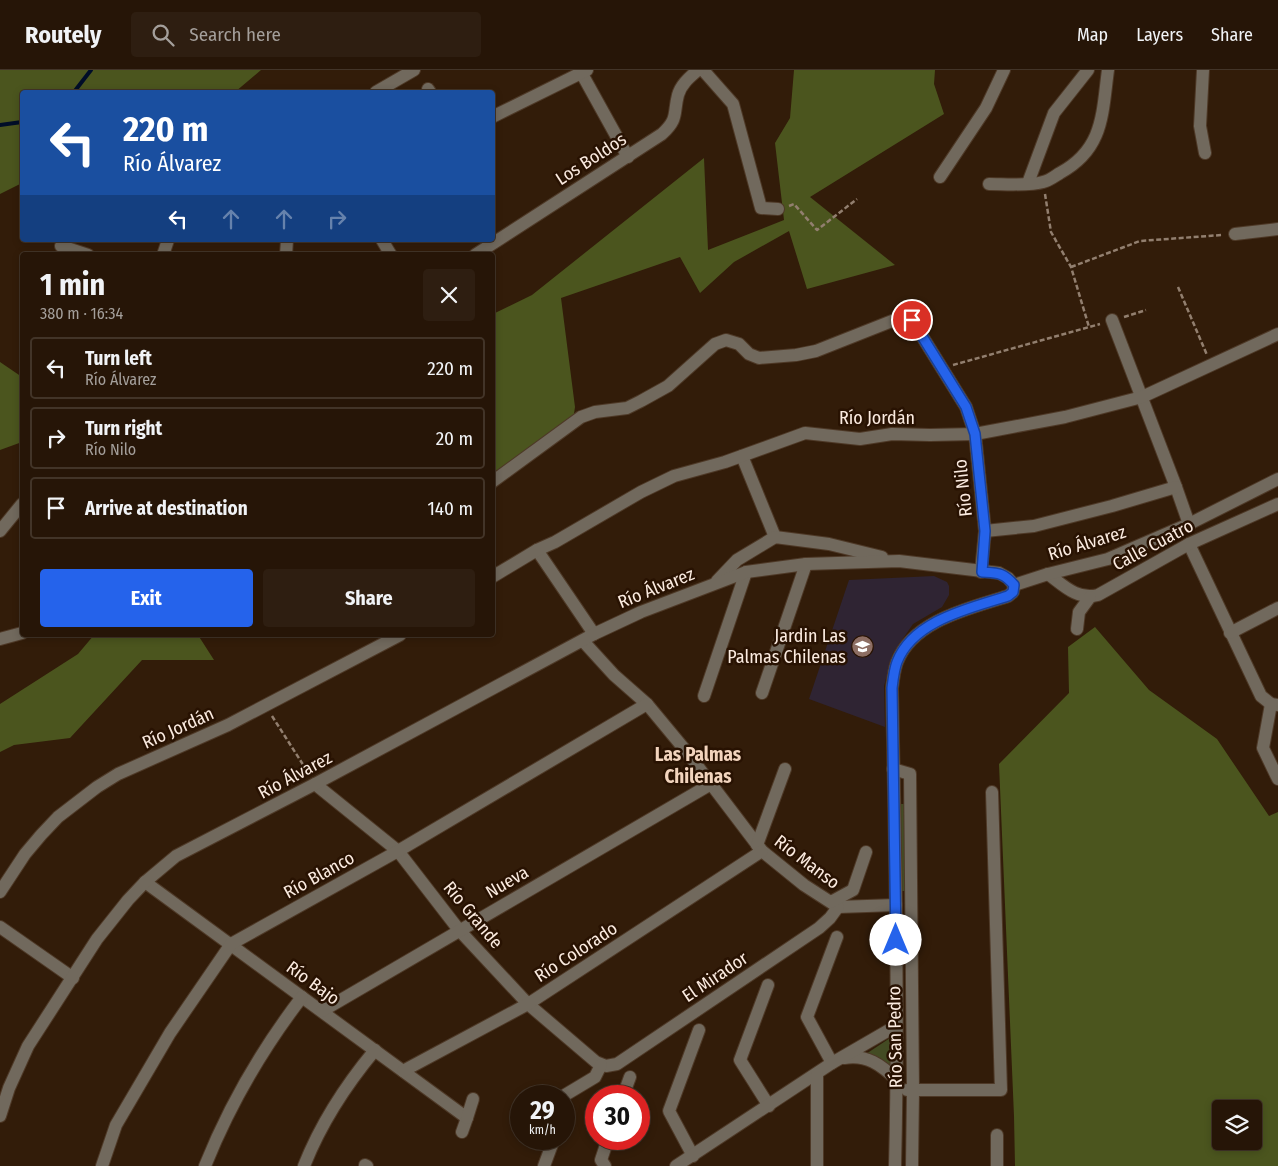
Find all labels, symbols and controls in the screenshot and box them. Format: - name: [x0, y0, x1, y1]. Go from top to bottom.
- search box: [131, 12, 481, 57]
- text: Routely: [25, 21, 101, 49]
- icon: search: [149, 21, 177, 49]
- text: Search here: [189, 23, 281, 46]
- text: Map: [1077, 24, 1108, 46]
- text: Layers: [1136, 24, 1183, 46]
- text: Share: [1211, 24, 1253, 46]
- text: 220 m: [123, 108, 209, 150]
- icon: left: [40, 110, 105, 175]
- street label: Los Boldos: [552, 128, 631, 190]
- text: Río Álvarez: [123, 150, 221, 177]
- icon: left: [164, 205, 192, 233]
- icon: ahead: [217, 205, 245, 233]
- icon: ahead: [270, 205, 298, 233]
- icon: right: [323, 205, 351, 233]
- text: 1 min: [40, 267, 105, 303]
- button: close: [423, 269, 475, 321]
- pin: [891, 299, 933, 341]
- text: 380 m · 16:34: [40, 304, 123, 323]
- icon: arrive: [898, 306, 926, 334]
- text: Turn left: [85, 347, 152, 370]
- icon: left: [42, 354, 70, 382]
- text: 220 m: [427, 357, 473, 380]
- text: Río Álvarez: [85, 370, 156, 389]
- street label: Río Jordán: [839, 407, 915, 429]
- text: Turn right: [85, 417, 162, 440]
- icon: right: [42, 424, 70, 452]
- text: 20 m: [436, 427, 473, 450]
- text: Río Nilo: [85, 440, 136, 459]
- street label: Río Nilo: [949, 458, 977, 518]
- icon: arrive: [42, 494, 70, 522]
- text: Arrive at destination: [85, 497, 248, 520]
- text: 140 m: [427, 497, 473, 520]
- street label: Calle Cuatro: [1109, 515, 1197, 575]
- street label: Río Álvarez: [1045, 520, 1129, 565]
- street label: Río Álvarez: [614, 562, 697, 613]
- button: Exit: [40, 569, 253, 627]
- button: Share: [263, 569, 475, 627]
- place label: Jardin Las Palmas Chilenas: [727, 625, 846, 668]
- school or university icon: Jardin Las Palmas Chilenas: [850, 634, 874, 658]
- street label: Río Jordán: [139, 702, 217, 754]
- district label: Las Palmas Chilenas: [655, 743, 742, 788]
- street label: Río Álvarez: [254, 746, 336, 804]
- street label: Río Manso: [770, 830, 844, 894]
- street label: Río Blanco: [280, 847, 358, 903]
- street label: Nueva: [482, 861, 532, 903]
- street label: Río Grande: [439, 877, 508, 953]
- position arrow: [869, 913, 921, 965]
- street label: Río Colorado: [531, 917, 621, 987]
- street label: El Mirador: [678, 947, 753, 1007]
- street label: Río Bajo: [282, 956, 344, 1010]
- street label: Río San Pedro: [883, 986, 907, 1088]
- speed limit sign: 30: [585, 1085, 650, 1150]
- text: 29: [530, 1096, 555, 1126]
- map controls: [1212, 1100, 1262, 1150]
- button: layers: [1212, 1100, 1262, 1150]
- text: km/h: [529, 1123, 556, 1137]

